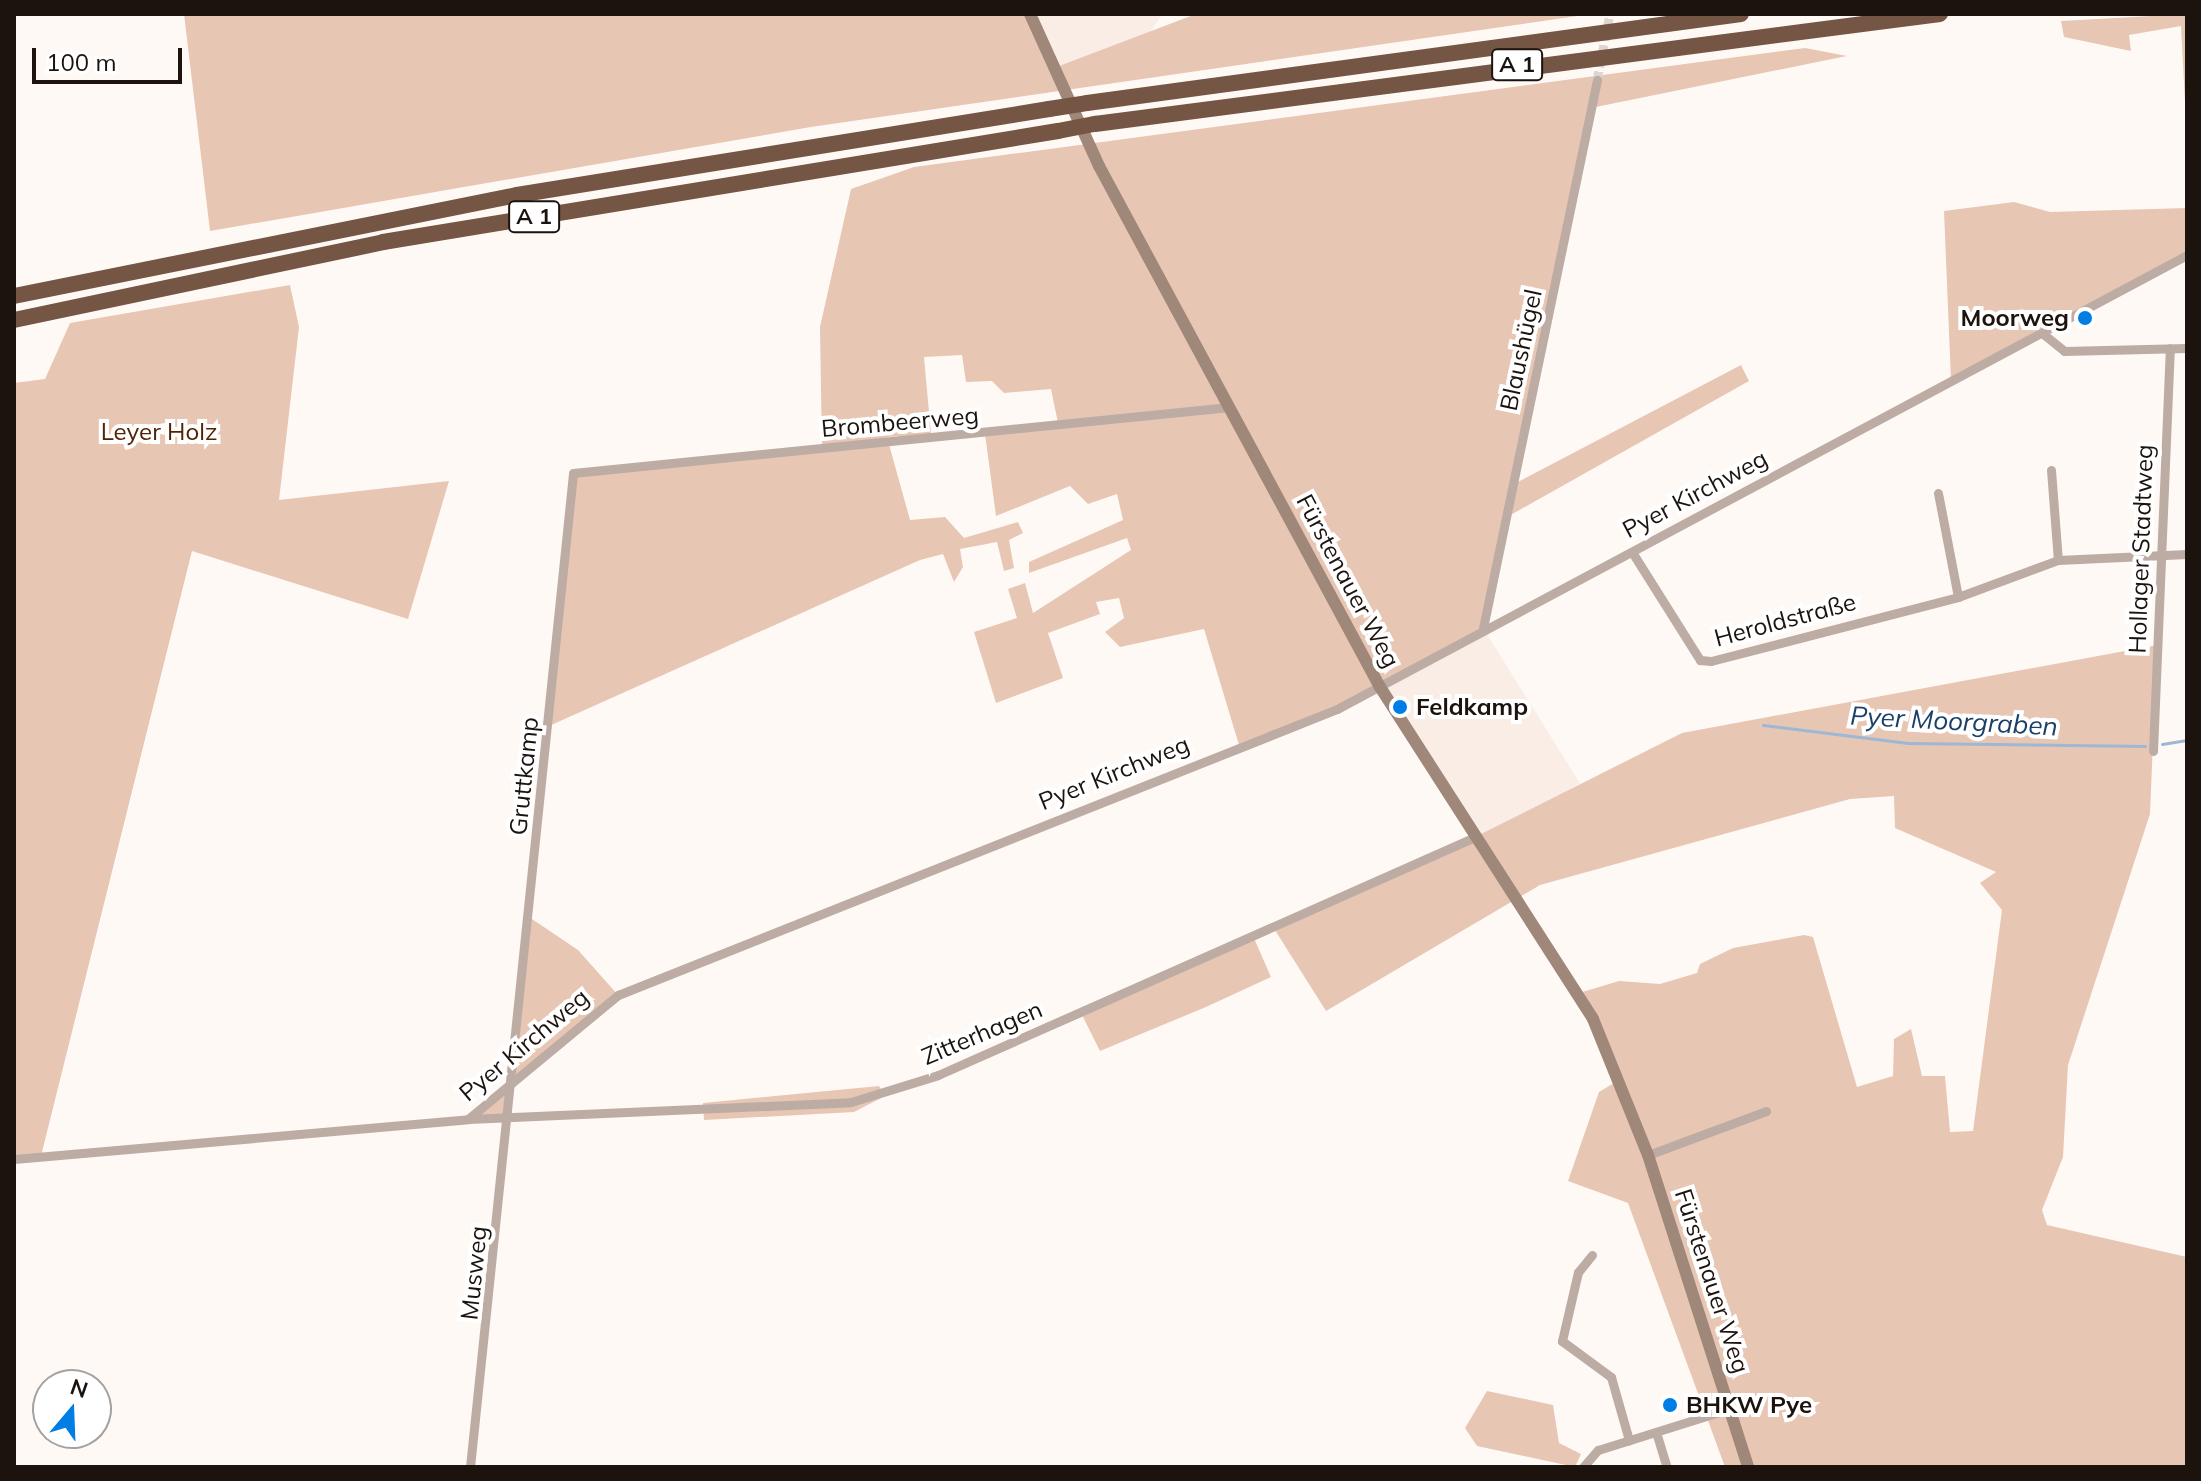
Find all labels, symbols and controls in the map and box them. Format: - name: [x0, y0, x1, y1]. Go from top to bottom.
- scale bar: [36, 32, 186, 82]
- text: 100 m: [46, 47, 117, 77]
- road number: A 1: [1491, 47, 1543, 83]
- road number: A 1: [508, 199, 560, 235]
- street label: Blaushügel: [1494, 287, 1548, 413]
- place label: Moorweg: [1961, 304, 2069, 332]
- marker: Moorweg: [2076, 309, 2094, 327]
- street label: Brombeerweg: [820, 401, 980, 443]
- park label: Leyer Holz: [101, 418, 217, 446]
- street label: Pyer Kirchweg: [1618, 444, 1772, 544]
- street label: Hollager Stadtweg: [2123, 444, 2159, 654]
- street label: Fürstenauer Weg: [1290, 490, 1406, 672]
- street label: Heroldstraße: [1711, 587, 1859, 653]
- place label: Feldkamp: [1416, 693, 1528, 721]
- marker: Feldkamp: [1391, 698, 1409, 716]
- water label: Pyer Moorgraben: [1849, 700, 2059, 742]
- street label: Gruttkamp: [503, 715, 545, 837]
- street label: Pyer Kirchweg: [1035, 730, 1193, 816]
- street label: Pyer Kirchweg: [454, 983, 594, 1107]
- street label: Zitterhagen: [917, 995, 1047, 1071]
- street label: Fürstenauer Weg: [1669, 1185, 1755, 1377]
- street label: Musweg: [455, 1225, 493, 1321]
- north arrow: [32, 1369, 112, 1449]
- text: N: [67, 1372, 92, 1404]
- place label: BHKW Pye: [1686, 1391, 1812, 1419]
- marker: BHKW Pye: [1661, 1396, 1679, 1414]

